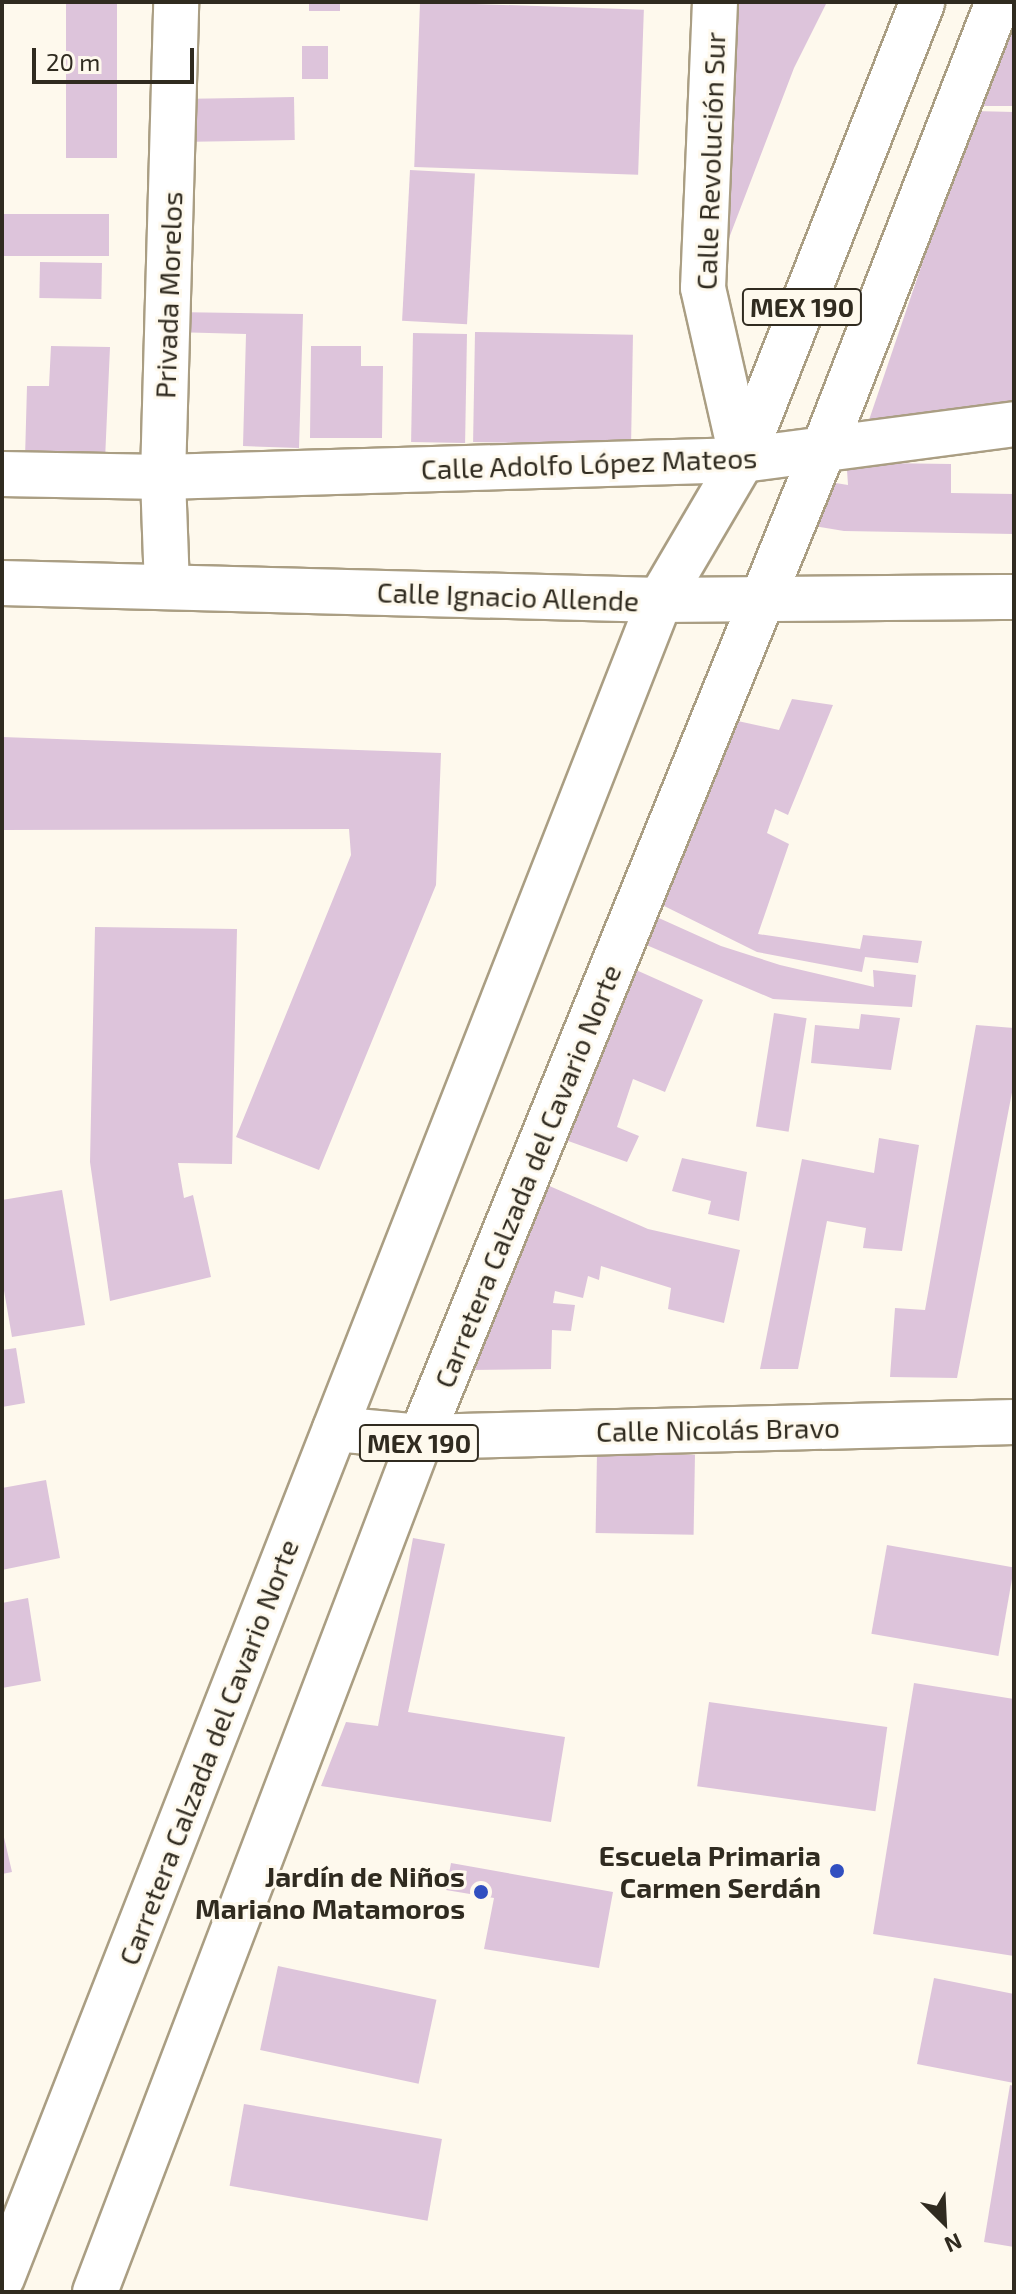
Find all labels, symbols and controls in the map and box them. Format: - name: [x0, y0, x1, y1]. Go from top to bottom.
- street label: Calle Revolución Sur: [689, 31, 731, 291]
- scale bar: [36, 32, 198, 82]
- text: 20 m: [46, 47, 100, 76]
- street label: Privada Morelos: [148, 191, 188, 399]
- road number: MEX 190: [740, 285, 864, 329]
- street label: Calle Adolfo López Mateos: [420, 440, 758, 486]
- street label: Calle Ignacio Allende: [376, 575, 640, 617]
- street label: Carretera Calzada del Cavario Norte: [426, 959, 628, 1393]
- street label: Calle Nicolás Bravo: [596, 1410, 840, 1448]
- road number: MEX 190: [357, 1421, 481, 1465]
- street label: Carretera Calzada del Cavario Norte: [111, 1534, 305, 1970]
- place label: Escuela Primaria Carmen Serdán: [599, 1838, 821, 1904]
- place label: Jardín de Niños Mariano Matamoros: [195, 1859, 465, 1925]
- marker: Escuela Primaria Carmen Serdán: [828, 1862, 846, 1880]
- marker: Jardín de Niños Mariano Matamoros: [472, 1883, 490, 1901]
- north arrow: [904, 2182, 984, 2262]
- text: N: [941, 2229, 966, 2259]

